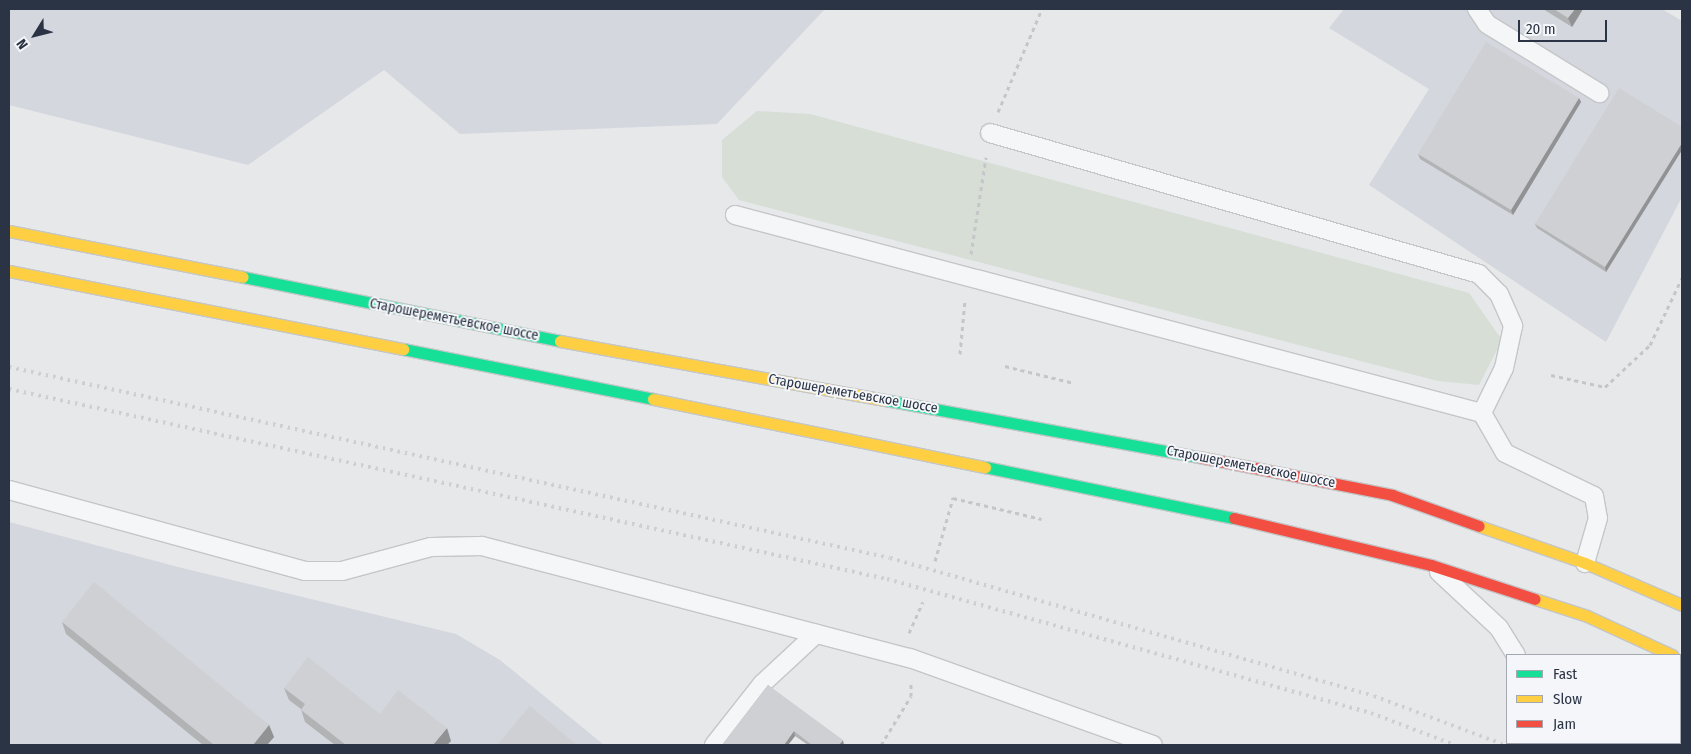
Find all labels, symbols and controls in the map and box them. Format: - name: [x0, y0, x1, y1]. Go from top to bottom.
- north arrow: [10, 10, 60, 60]
- scale bar: [1521, 10, 1610, 42]
- text: 20 m: [1526, 20, 1556, 38]
- text: N: [13, 36, 32, 53]
- street label: Старошереметьевское шоссе: [368, 295, 540, 345]
- street label: Старошереметьевское шоссе: [767, 371, 939, 417]
- street label: Старошереметьевское шоссе: [1165, 442, 1337, 492]
- legend: [1506, 654, 1681, 744]
- text: Fast: [1553, 665, 1577, 683]
- text: Slow: [1553, 690, 1582, 708]
- text: Jam: [1553, 715, 1576, 733]

